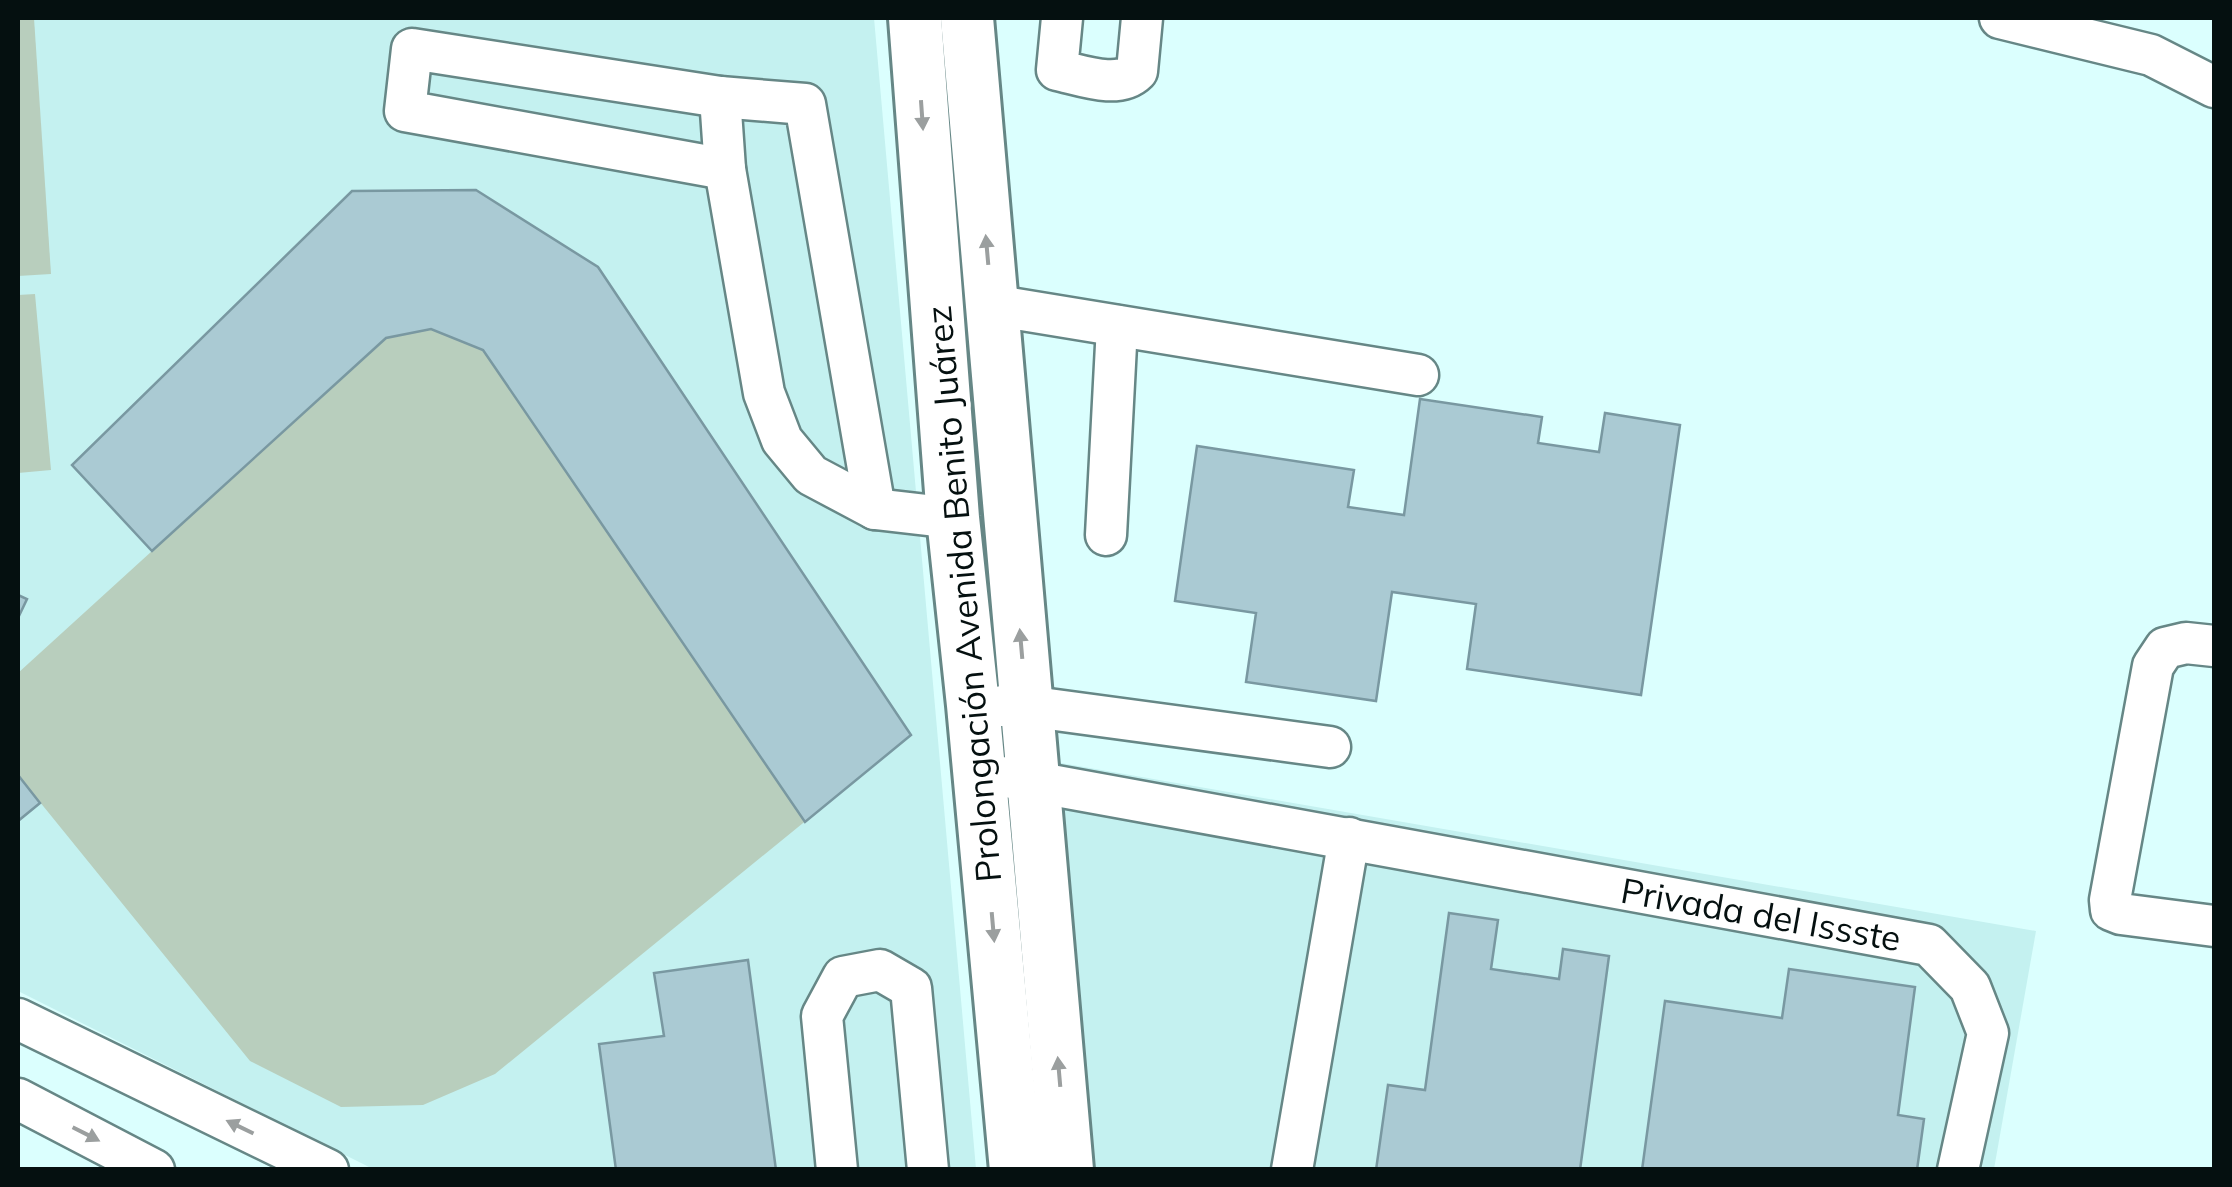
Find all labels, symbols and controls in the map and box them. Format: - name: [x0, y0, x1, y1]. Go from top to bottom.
- one-way arrow: [915, 99, 931, 131]
- one-way arrow: [979, 234, 995, 266]
- street label: Prolongación Avenida Benito Juárez: [916, 304, 1010, 884]
- one-way arrow: [1013, 628, 1029, 659]
- street label: Privada del Issste: [1618, 868, 1904, 960]
- one-way arrow: [985, 911, 1001, 943]
- one-way arrow: [1050, 1056, 1066, 1088]
- one-way arrow: [225, 1119, 254, 1136]
- one-way arrow: [71, 1125, 100, 1142]

